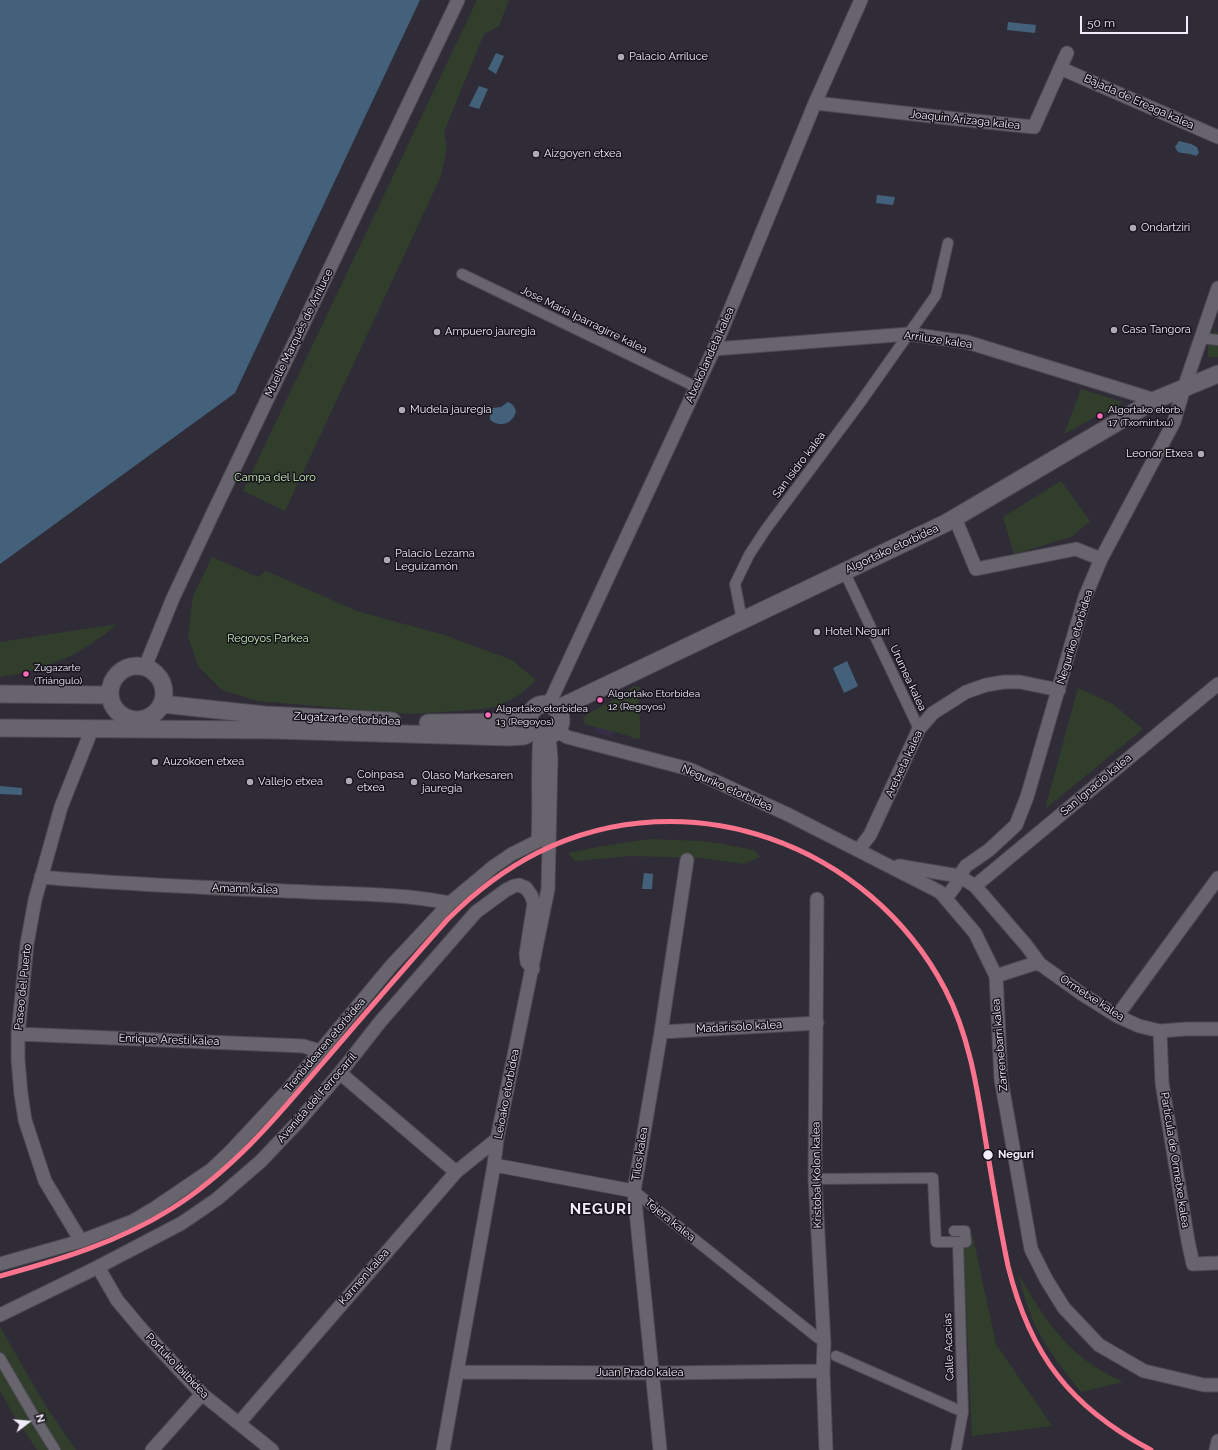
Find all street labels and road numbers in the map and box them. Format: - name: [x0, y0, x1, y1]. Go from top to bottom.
- street label: Bajada de Ereaga kalea: [1082, 72, 1196, 132]
- street label: Joaquin Arizaga kalea: [909, 108, 1021, 132]
- street label: Muelle Marqués de Arriluce: [262, 267, 336, 399]
- street label: Jose Maria Iparragirre kalea: [518, 284, 650, 356]
- street label: Atxekolandeta kalea: [683, 305, 737, 405]
- street label: Arriluze kalea: [903, 329, 973, 351]
- street label: San Isidro kalea: [770, 429, 828, 501]
- street label: Algortako etorbidea: [843, 522, 941, 576]
- street label: Neguriko etorbidea: [1054, 588, 1096, 686]
- street label: Urumea kalea: [887, 643, 929, 713]
- street label: Zugatzarte etorbidea: [293, 710, 401, 728]
- street label: Aretxeta kalea: [883, 728, 925, 800]
- street label: San Ignacio kalea: [1058, 751, 1134, 819]
- street label: Neguriko etorbidea: [679, 762, 775, 814]
- street label: Amann kalea: [212, 881, 278, 897]
- street label: Paseo del Puerto: [12, 943, 34, 1031]
- street label: Ormetxe kalea: [1057, 972, 1127, 1024]
- street label: Trenbidearen etorbidea: [282, 995, 368, 1095]
- street label: Zarrenebarri kalea: [989, 998, 1011, 1092]
- street label: Madarisolo kalea: [696, 1018, 782, 1036]
- street label: Enrique Aresti kalea: [118, 1032, 220, 1048]
- street label: Leioako etorbidea: [492, 1048, 522, 1140]
- street label: Avenida del Ferrocarril: [274, 1050, 360, 1146]
- street label: Particula de Ormetxe kalea: [1158, 1091, 1192, 1229]
- street label: Kristobal Kolon kalea: [809, 1122, 825, 1228]
- street label: Tilos kalea: [629, 1126, 651, 1182]
- street label: Tejera kalea: [642, 1196, 698, 1244]
- street label: Karmen kalea: [336, 1246, 392, 1308]
- street label: Calle Acacias: [941, 1313, 957, 1381]
- street label: Portuko ibilbidea: [143, 1331, 211, 1401]
- street label: Juan Prado kalea: [596, 1366, 684, 1380]

